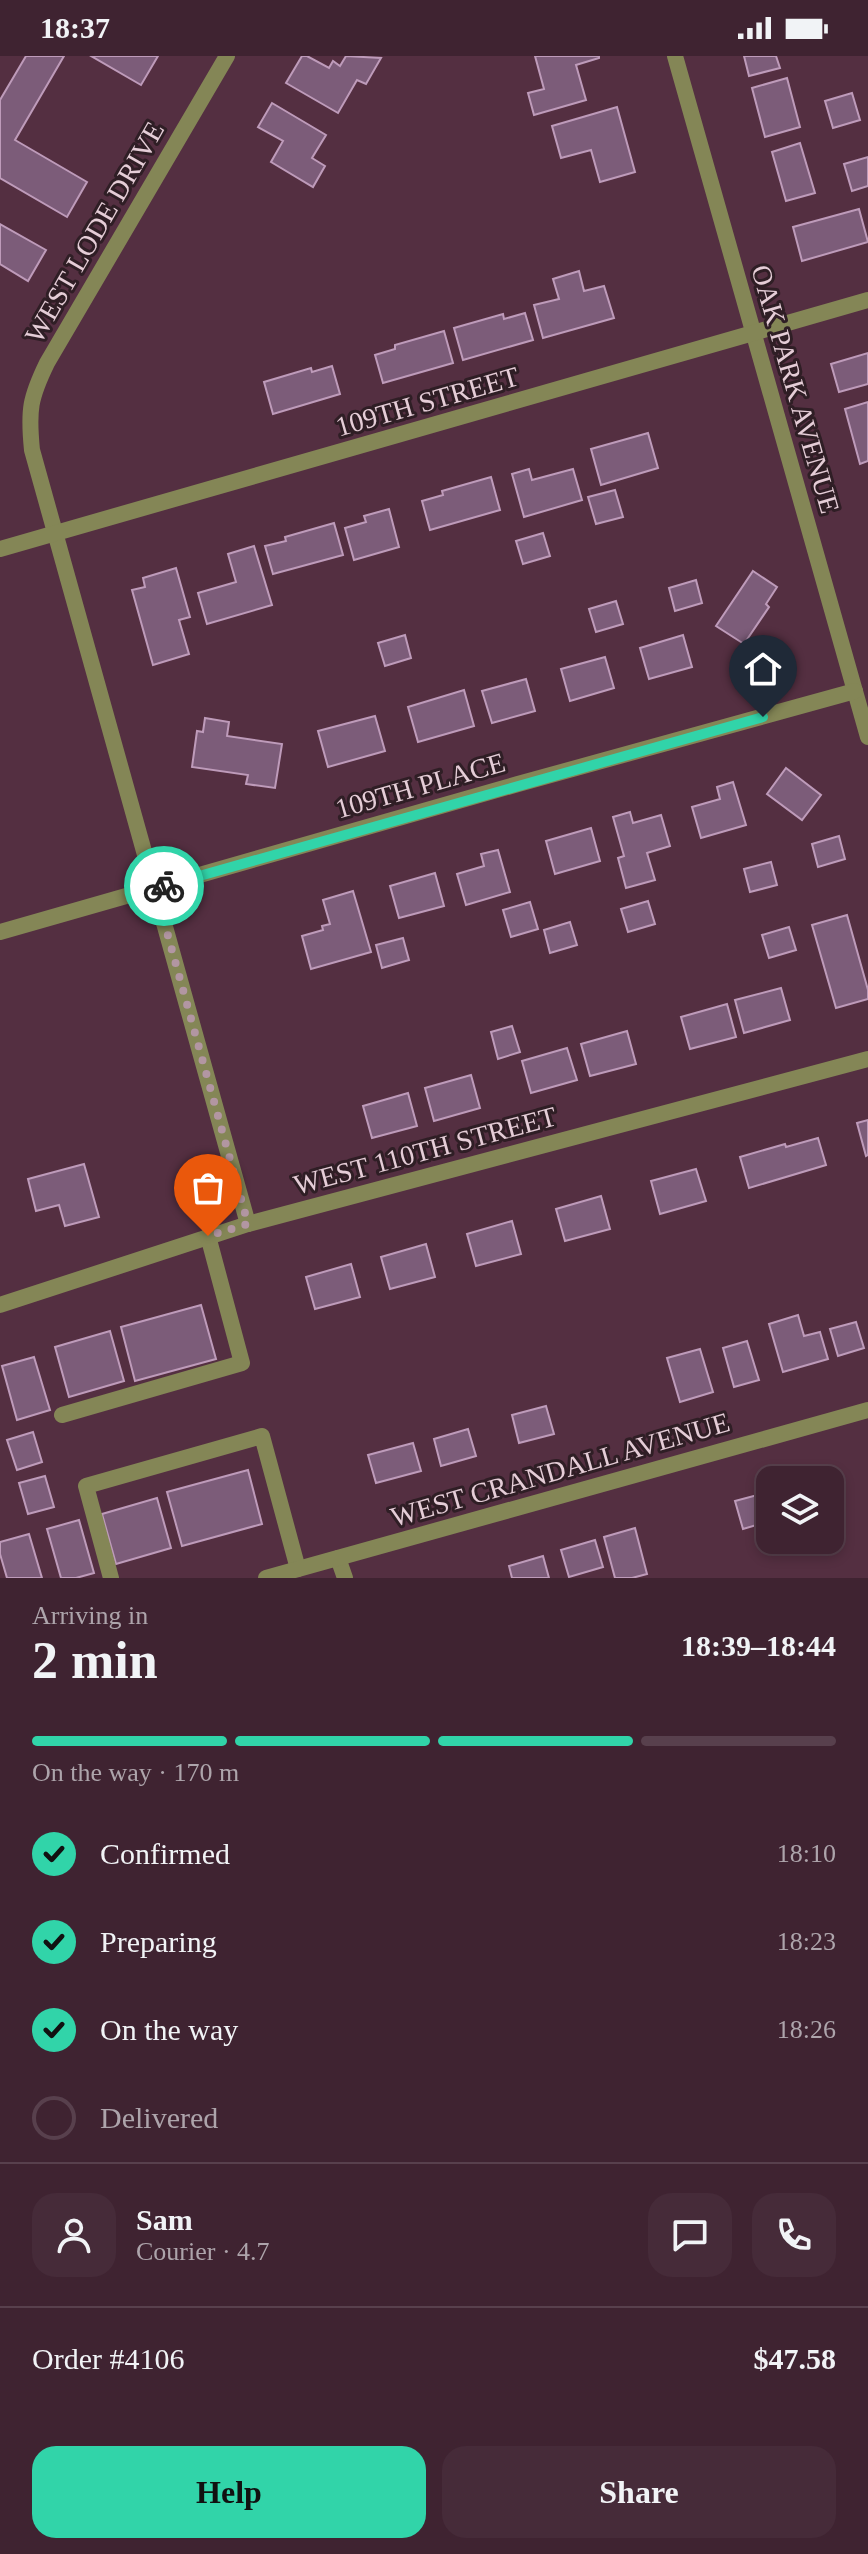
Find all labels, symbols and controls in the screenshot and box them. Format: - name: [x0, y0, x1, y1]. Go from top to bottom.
- text: 18:37: [40, 11, 110, 44]
- street label: WEST LODE DRIVE: [19, 116, 170, 348]
- street label: OAK PARK AVENUE: [745, 261, 846, 517]
- street label: 109TH STREET: [332, 361, 522, 442]
- pin: [729, 635, 797, 717]
- icon: home: [741, 647, 785, 691]
- street label: 109TH PLACE: [332, 746, 509, 824]
- courier: [124, 846, 204, 926]
- icon: bike: [142, 864, 186, 908]
- street label: WEST 110TH STREET: [290, 1100, 560, 1200]
- pin: [174, 1154, 242, 1236]
- icon: bag: [186, 1166, 230, 1210]
- street label: WEST CRANDALL AVENUE: [387, 1406, 733, 1533]
- map controls: [756, 1466, 844, 1554]
- button: layers: [756, 1466, 844, 1554]
- text: Arriving in: [32, 1601, 148, 1630]
- text: 18:39–18:44: [681, 1629, 836, 1662]
- text: 2 min: [32, 1632, 158, 1689]
- text: On the way · 170 m: [32, 1758, 239, 1787]
- icon: check: [32, 1832, 76, 1876]
- text: Confirmed: [100, 1837, 230, 1870]
- text: 18:10: [777, 1839, 836, 1868]
- icon: check: [32, 1920, 76, 1964]
- text: Preparing: [100, 1925, 217, 1958]
- text: 18:23: [777, 1927, 836, 1956]
- icon: check: [32, 2008, 76, 2052]
- text: On the way: [100, 2013, 238, 2046]
- text: 18:26: [777, 2015, 836, 2044]
- text: Delivered: [100, 2101, 218, 2134]
- button: person: [32, 2193, 116, 2277]
- button: chat: [648, 2193, 732, 2277]
- button: phone: [752, 2193, 836, 2277]
- text: Sam: [136, 2203, 193, 2236]
- text: Courier · 4.7: [136, 2237, 270, 2266]
- text: Order #4106: [32, 2342, 184, 2375]
- text: $47.58: [754, 2342, 836, 2375]
- button: Help: [32, 2446, 426, 2538]
- button: Share: [442, 2446, 836, 2538]

